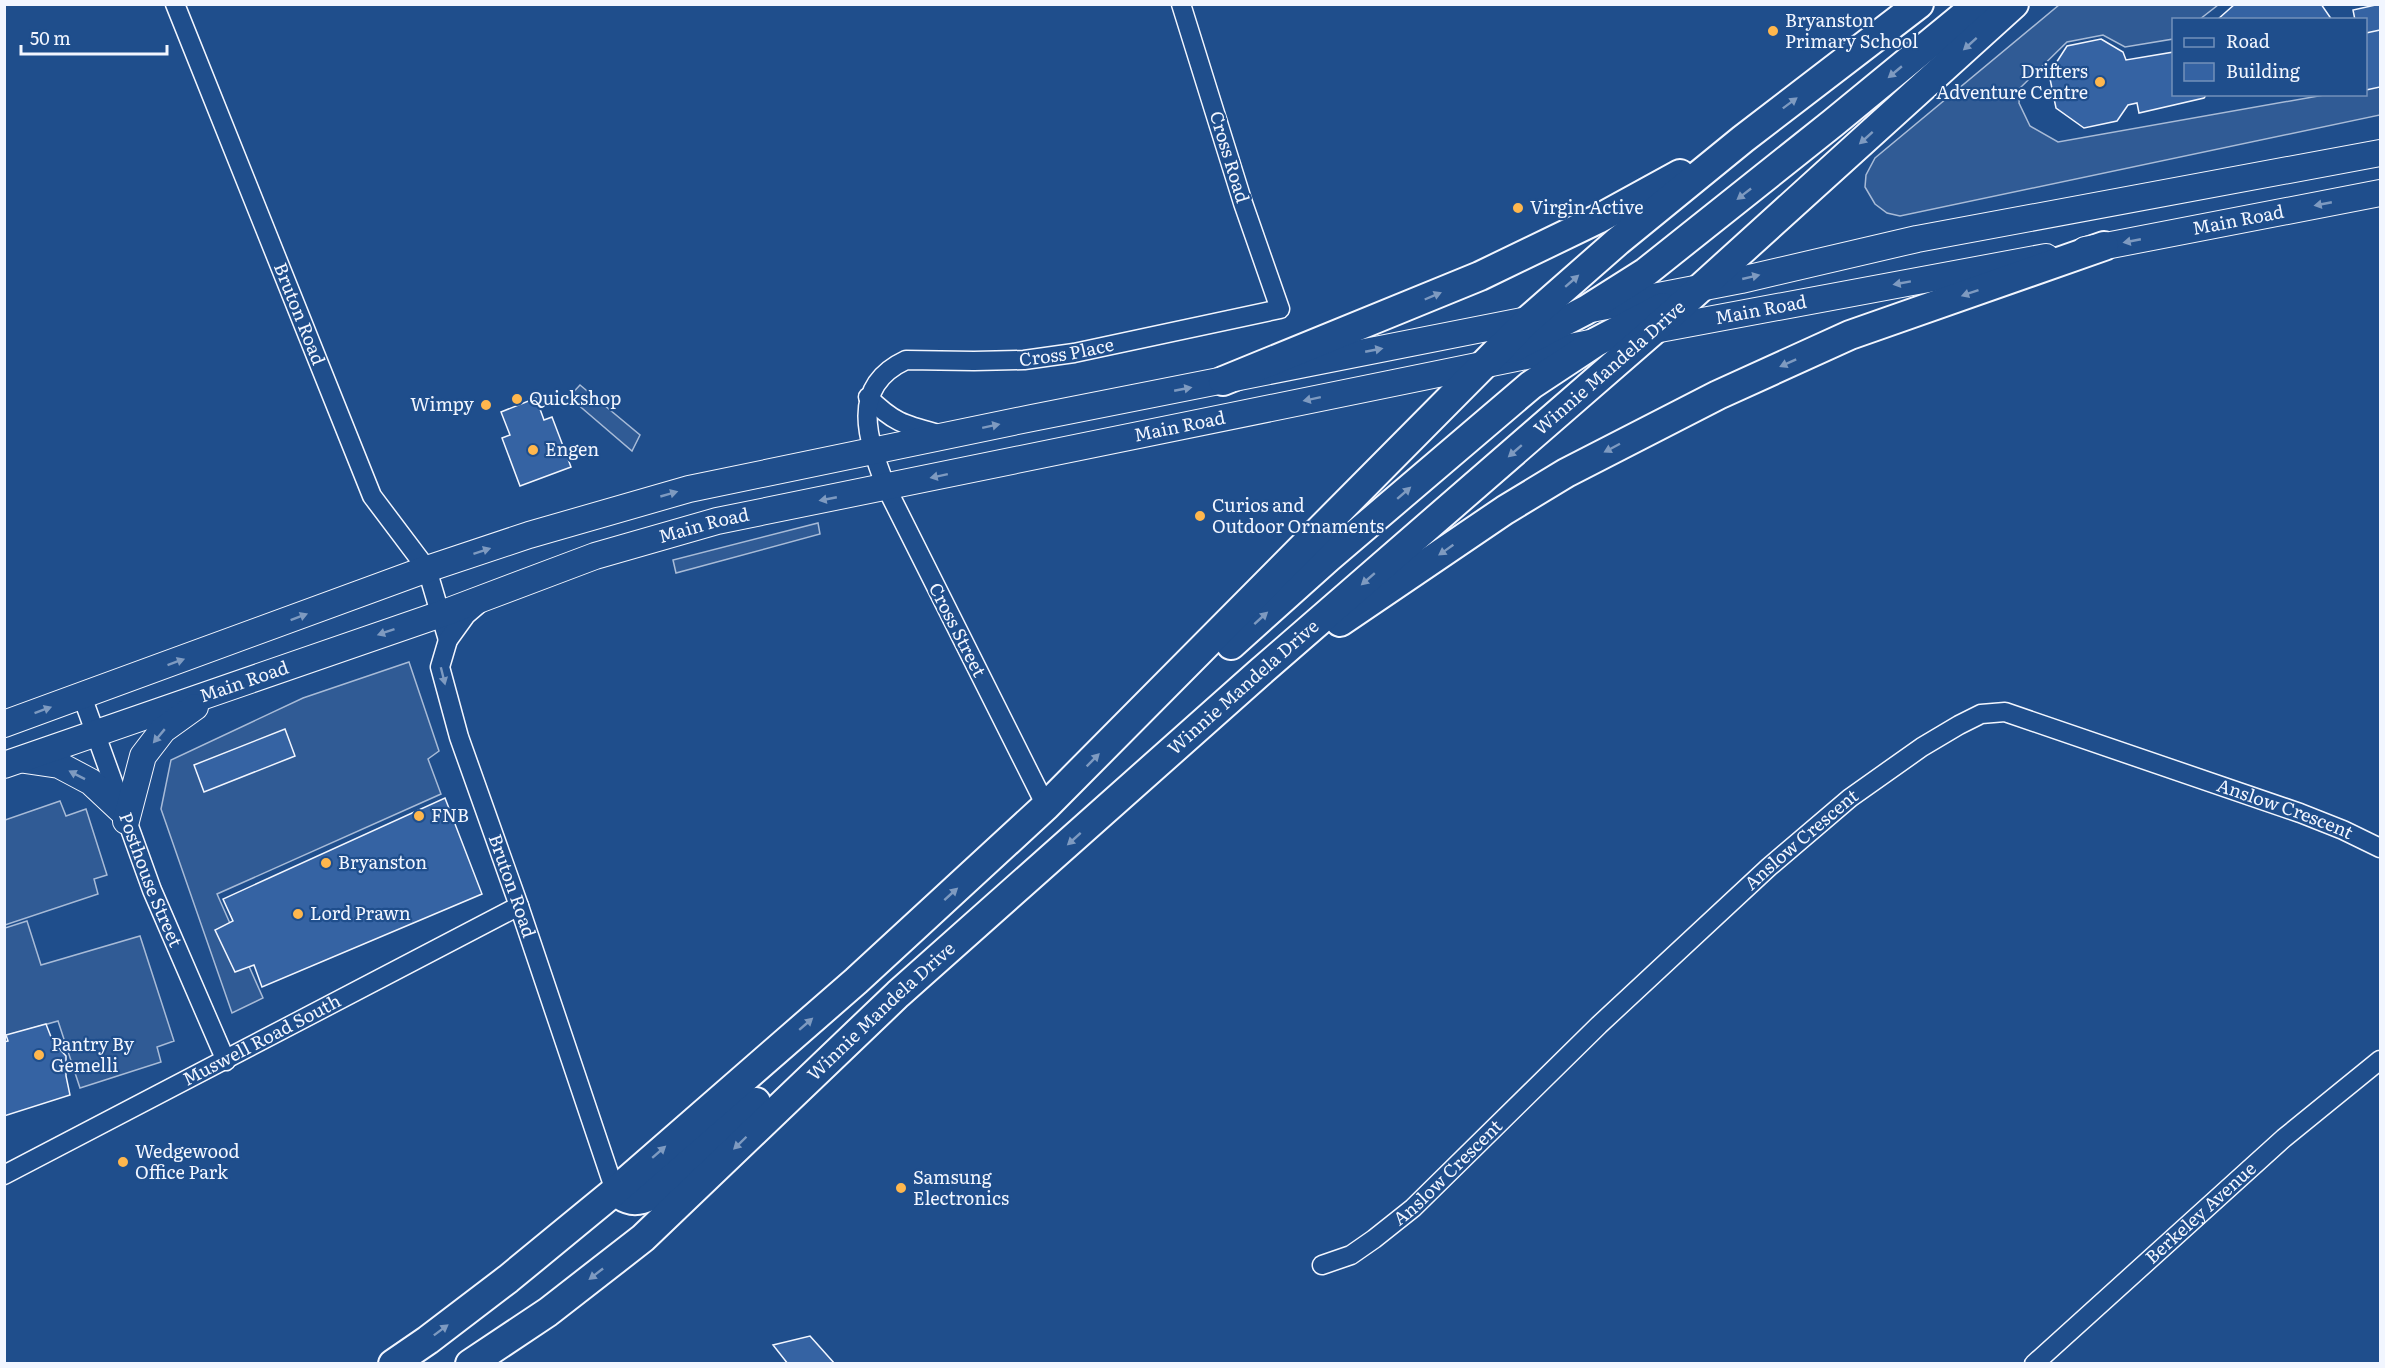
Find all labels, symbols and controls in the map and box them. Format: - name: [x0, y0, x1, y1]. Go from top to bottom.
- place label: Bryanston Primary School: [1785, 6, 1918, 54]
- scale bar: [21, 18, 166, 56]
- legend: [2172, 18, 2367, 96]
- text: 50 m: [30, 24, 71, 51]
- marker: Bryanston Primary School: [1766, 24, 1780, 38]
- text: Road: [2226, 27, 2270, 54]
- one-way arrow: [1963, 37, 1978, 51]
- place label: Drifters Adventure Centre: [1936, 57, 2088, 105]
- text: Building: [2226, 57, 2301, 84]
- one-way arrow: [1888, 65, 1903, 78]
- marker: Drifters Adventure Centre: [2093, 75, 2107, 89]
- one-way arrow: [1782, 97, 1798, 110]
- street label: Cross Road: [1204, 107, 1257, 206]
- one-way arrow: [1859, 131, 1874, 144]
- one-way arrow: [1736, 188, 1751, 200]
- place label: Virgin Active: [1530, 193, 1644, 220]
- street label: Main Road: [2190, 197, 2286, 241]
- one-way arrow: [2313, 200, 2332, 209]
- marker: Virgin Active: [1511, 201, 1525, 215]
- one-way arrow: [2122, 237, 2141, 246]
- street label: Bruton Road: [268, 258, 333, 369]
- one-way arrow: [1742, 272, 1760, 282]
- one-way arrow: [1564, 275, 1579, 288]
- one-way arrow: [1892, 279, 1911, 288]
- street label: Main Road: [1713, 287, 1809, 330]
- one-way arrow: [1960, 288, 1978, 298]
- one-way arrow: [1424, 291, 1442, 300]
- street label: Winnie Mandela Drive: [1527, 293, 1691, 441]
- street label: Cross Place: [1017, 330, 1116, 373]
- one-way arrow: [1364, 345, 1383, 355]
- one-way arrow: [1779, 358, 1796, 367]
- place label: Quickshop: [529, 384, 621, 411]
- one-way arrow: [1173, 384, 1192, 393]
- place label: Wimpy: [410, 390, 475, 417]
- marker: Quickshop: [510, 392, 524, 406]
- one-way arrow: [1302, 395, 1321, 404]
- marker: Wimpy: [479, 398, 493, 412]
- street label: Main Road: [1131, 403, 1227, 448]
- one-way arrow: [982, 421, 1001, 430]
- place label: Engen: [545, 435, 599, 462]
- marker: Engen: [526, 443, 540, 457]
- one-way arrow: [1604, 443, 1621, 453]
- one-way arrow: [1508, 444, 1523, 457]
- one-way arrow: [929, 472, 948, 481]
- one-way arrow: [1396, 486, 1412, 499]
- one-way arrow: [660, 489, 678, 499]
- place label: Curios and Outdoor Ornaments: [1212, 491, 1384, 539]
- one-way arrow: [819, 495, 838, 504]
- street label: Main Road: [655, 500, 751, 549]
- marker: Curios and Outdoor Ornaments: [1193, 509, 1207, 523]
- one-way arrow: [1439, 544, 1455, 556]
- one-way arrow: [473, 546, 491, 555]
- one-way arrow: [1361, 572, 1376, 585]
- street label: Cross Street: [923, 577, 994, 682]
- one-way arrow: [290, 612, 308, 621]
- street label: Winnie Mandela Drive: [1161, 612, 1324, 760]
- one-way arrow: [1253, 612, 1268, 625]
- one-way arrow: [377, 628, 395, 638]
- street label: Main Road: [195, 653, 292, 709]
- one-way arrow: [167, 657, 185, 667]
- one-way arrow: [438, 667, 448, 685]
- one-way arrow: [34, 705, 52, 715]
- one-way arrow: [153, 728, 166, 743]
- one-way arrow: [1085, 753, 1100, 767]
- one-way arrow: [69, 770, 86, 780]
- street label: Anslow Crescent: [2214, 771, 2359, 845]
- street label: Anslow Crescent: [1738, 781, 1864, 896]
- place label: FNB: [431, 801, 469, 828]
- street label: Posthouse Street: [113, 808, 190, 952]
- marker: FNB: [412, 809, 426, 823]
- street label: Bruton Road: [482, 830, 544, 941]
- one-way arrow: [1067, 832, 1082, 845]
- place label: Bryanston: [338, 848, 427, 875]
- marker: Bryanston: [319, 856, 333, 870]
- one-way arrow: [943, 887, 957, 901]
- place label: Lord Prawn: [310, 899, 411, 926]
- marker: Lord Prawn: [291, 907, 305, 921]
- street label: Winnie Mandela Drive: [800, 934, 960, 1086]
- street label: Muswell Road South: [177, 986, 345, 1092]
- one-way arrow: [798, 1018, 813, 1031]
- place label: Pantry By Gemelli: [51, 1030, 135, 1078]
- marker: Pantry By Gemelli: [32, 1048, 46, 1062]
- street label: Anslow Crescent: [1386, 1112, 1508, 1231]
- one-way arrow: [733, 1136, 748, 1150]
- place label: Wedgewood Office Park: [135, 1137, 240, 1185]
- one-way arrow: [651, 1146, 666, 1159]
- marker: Wedgewood Office Park: [116, 1155, 130, 1169]
- street label: Berkeley Avenue: [2138, 1155, 2261, 1269]
- place label: Samsung Electronics: [913, 1163, 1009, 1211]
- marker: Samsung Electronics: [894, 1181, 908, 1195]
- one-way arrow: [588, 1268, 604, 1281]
- one-way arrow: [432, 1324, 448, 1336]

